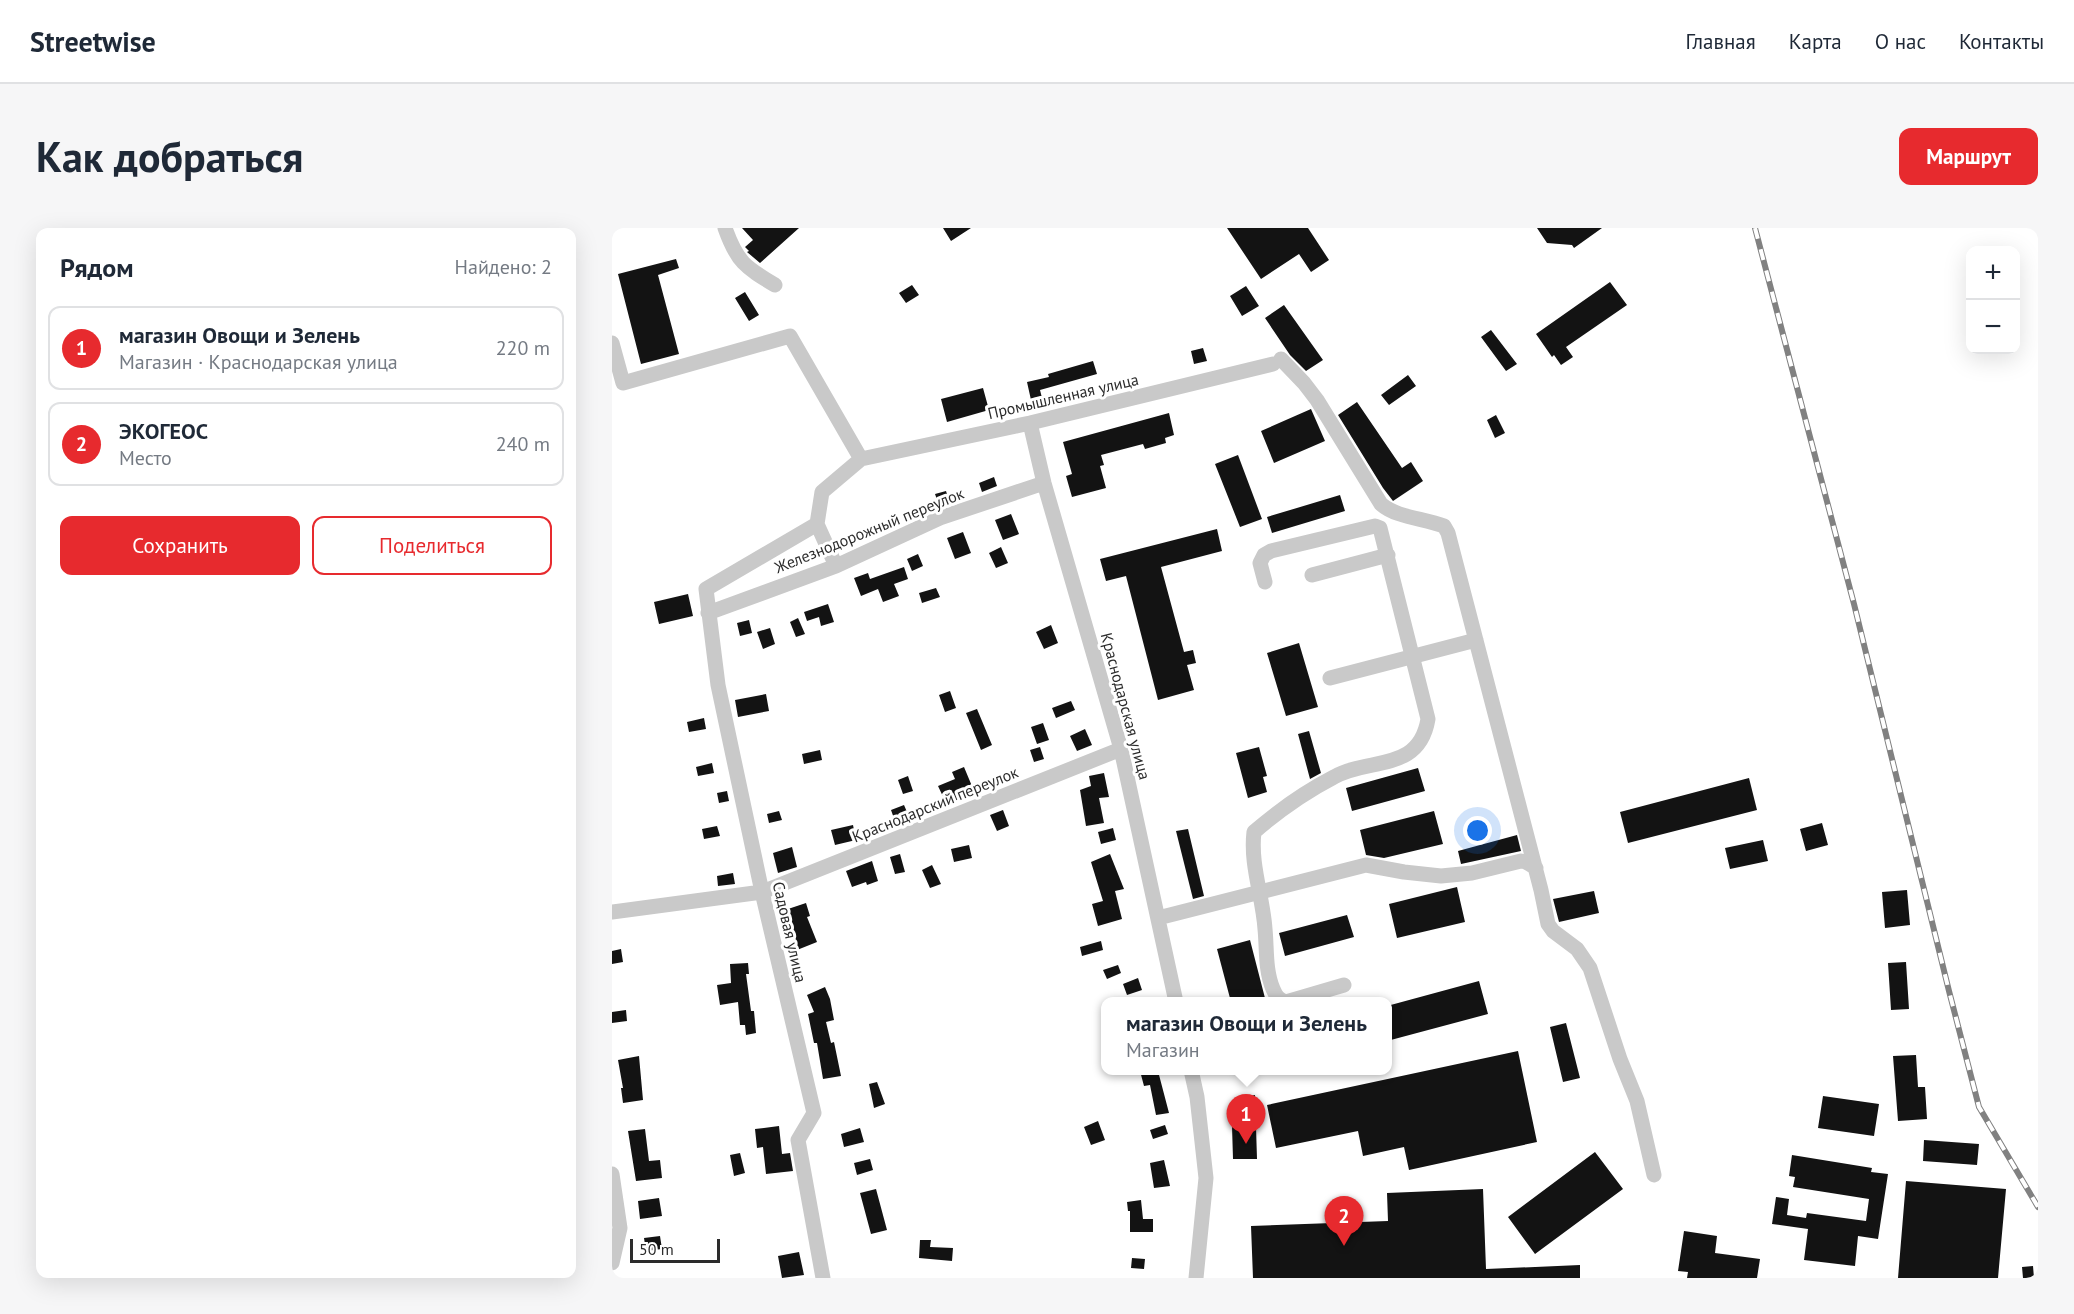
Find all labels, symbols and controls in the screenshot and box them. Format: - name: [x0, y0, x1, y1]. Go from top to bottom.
- text: Streetwise: [30, 23, 156, 60]
- text: Главная: [1685, 28, 1756, 55]
- text: Карта: [1789, 28, 1842, 55]
- text: О нас: [1875, 28, 1926, 55]
- text: Контакты: [1959, 28, 2044, 55]
- button: Маршрут: [1899, 128, 2038, 185]
- text: Как добраться: [36, 129, 303, 184]
- map controls: [1966, 246, 2020, 354]
- button: +: [1966, 246, 2020, 300]
- text: Рядом: [60, 251, 134, 284]
- text: Найдено: 2: [455, 254, 552, 280]
- button: −: [1966, 300, 2020, 354]
- text: магазин Овощи и Зелень: [119, 321, 360, 349]
- text: 1: [76, 335, 87, 361]
- text: 220 m: [496, 335, 550, 361]
- text: Магазин · Краснодарская улица: [119, 349, 398, 375]
- street label: Промышленная улица: [986, 369, 1140, 423]
- text: ЭКОГЕОС: [119, 417, 208, 445]
- text: 2: [76, 431, 87, 457]
- text: 240 m: [496, 431, 550, 457]
- text: Место: [119, 445, 172, 471]
- street label: Железнодорожный переулок: [771, 483, 967, 578]
- button: Сохранить: [60, 516, 300, 575]
- button: Поделиться: [312, 516, 552, 575]
- street label: Краснодарская улица: [1097, 630, 1155, 782]
- street label: Краснодарский переулок: [849, 761, 1021, 846]
- your location: [1463, 816, 1492, 845]
- street label: Садовая улица: [769, 880, 811, 984]
- popup: [1101, 997, 1392, 1075]
- text: магазин Овощи и Зелень: [1126, 1009, 1367, 1037]
- text: Магазин: [1126, 1037, 1200, 1063]
- pin: 1: [1226, 1094, 1266, 1144]
- pin: 2: [1324, 1196, 1364, 1246]
- scale bar: [630, 1236, 720, 1264]
- text: 50 m: [639, 1239, 674, 1259]

